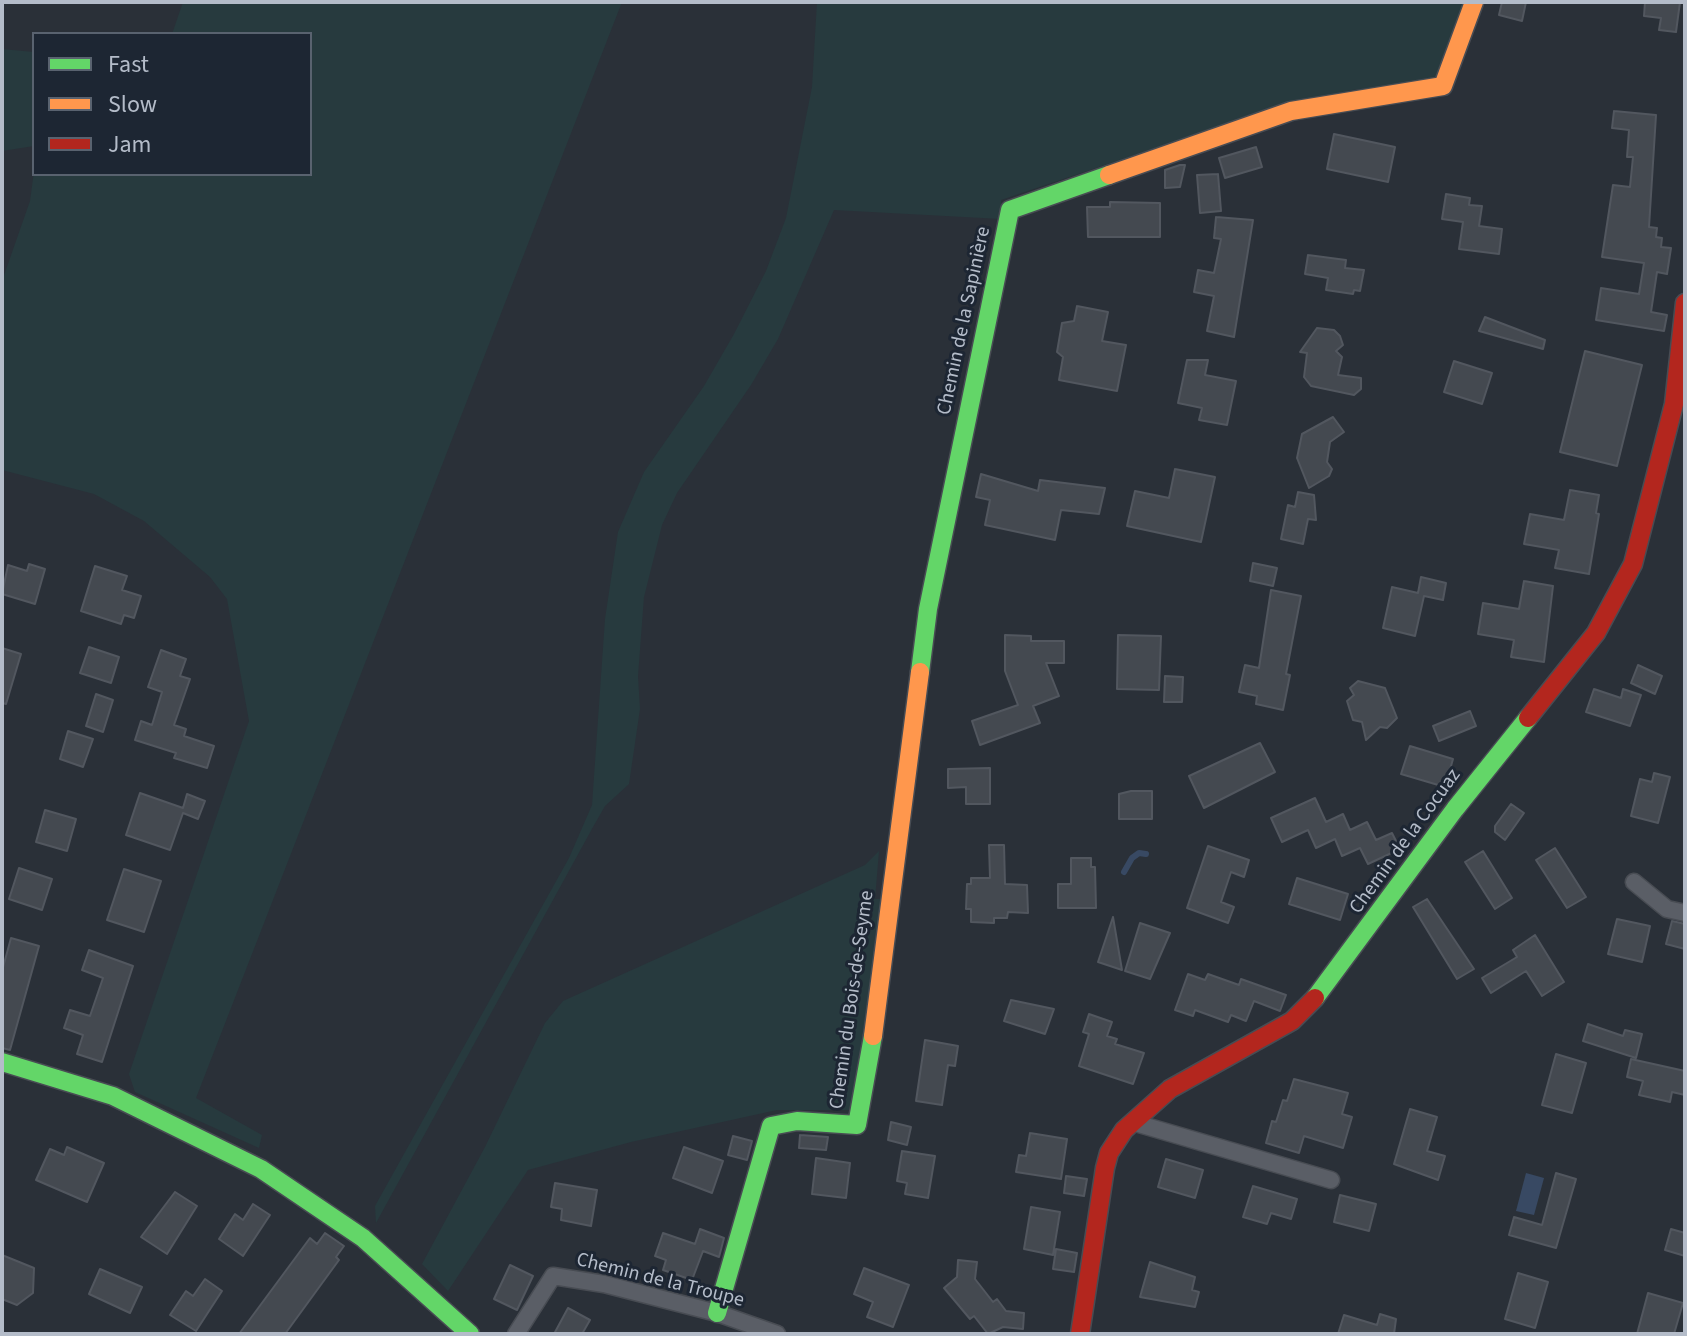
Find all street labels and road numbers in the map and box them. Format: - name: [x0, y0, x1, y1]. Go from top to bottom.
- street label: Chemin de la Sapinière: [933, 225, 997, 417]
- street label: Chemin de la Cocuaz: [1345, 765, 1467, 919]
- street label: Chemin du Bois-de-Seyme: [826, 889, 880, 1111]
- street label: Chemin de la Troupe: [574, 1249, 746, 1313]

